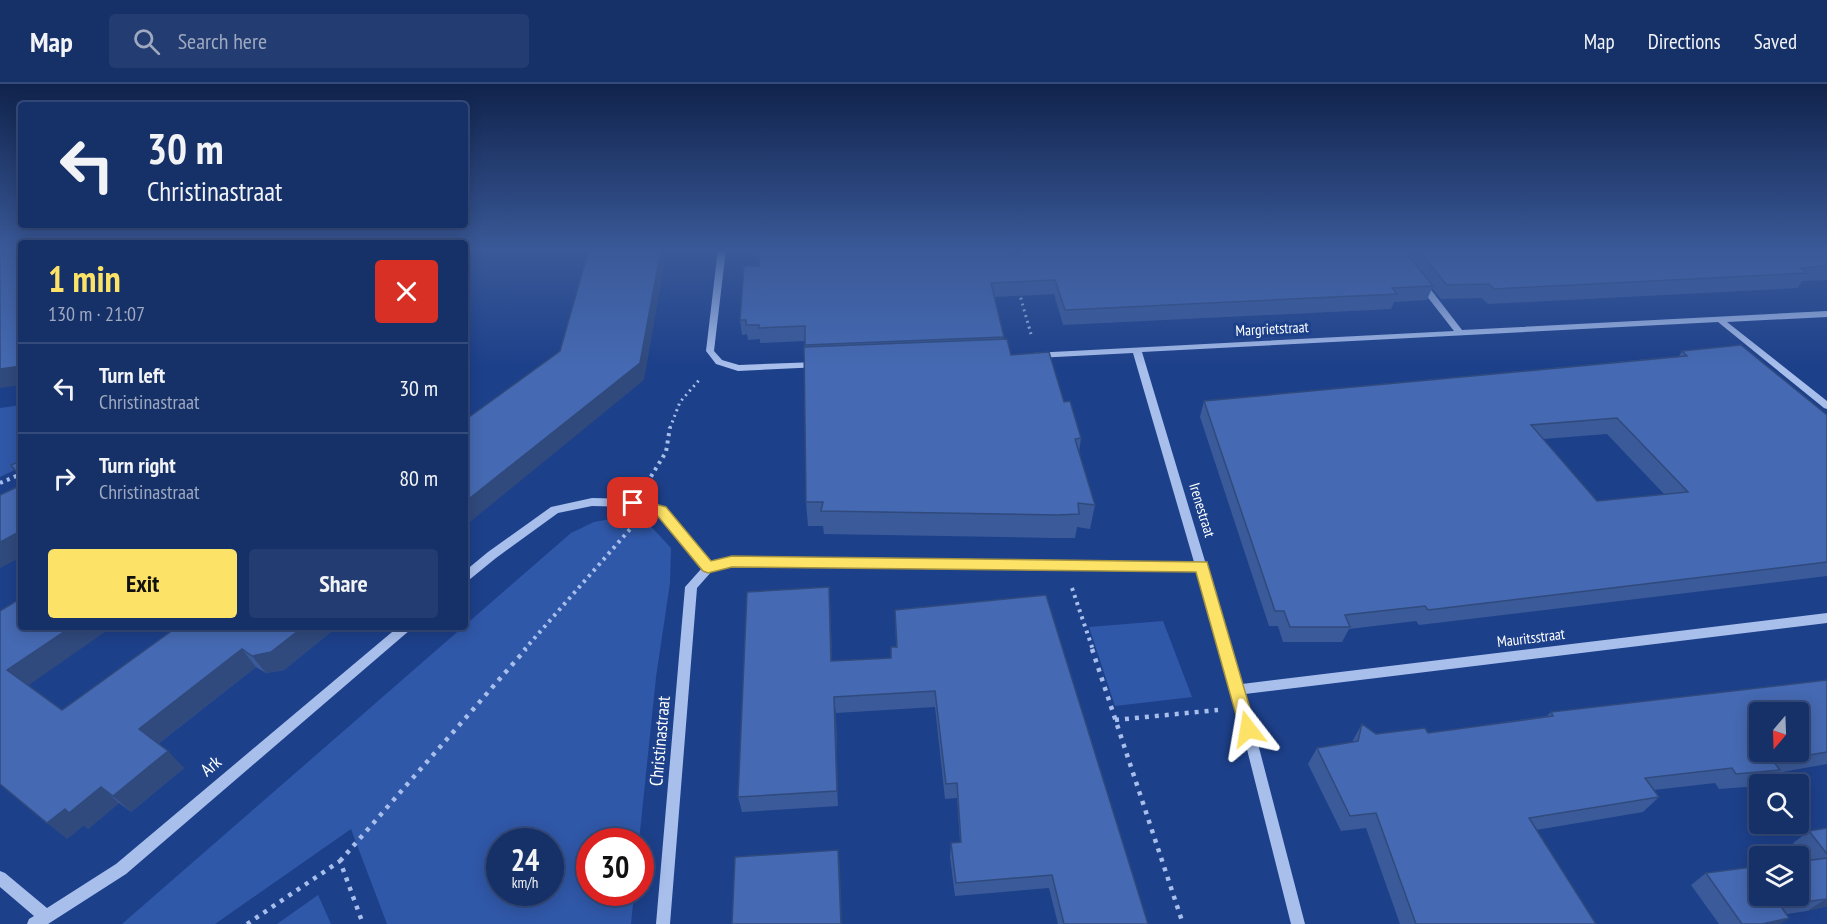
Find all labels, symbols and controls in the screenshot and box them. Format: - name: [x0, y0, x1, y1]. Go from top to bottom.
- search box: [109, 14, 529, 68]
- text: Map: [30, 23, 73, 60]
- icon: search: [130, 25, 163, 58]
- text: Search here: [178, 27, 267, 55]
- text: Map: [1584, 28, 1615, 55]
- text: Directions: [1648, 28, 1721, 55]
- text: Saved: [1754, 28, 1797, 55]
- text: 30 m: [147, 121, 224, 176]
- icon: left: [48, 126, 126, 204]
- text: Christinastraat: [147, 174, 283, 208]
- text: 1 min: [48, 255, 121, 302]
- button: close: [375, 260, 438, 323]
- text: 130 m · 21:07: [48, 301, 145, 327]
- street label: Margrietstraat: [1235, 317, 1309, 340]
- text: Turn left: [99, 361, 165, 389]
- icon: left: [48, 372, 81, 405]
- text: 30 m: [399, 374, 438, 402]
- text: Christinastraat: [99, 389, 199, 415]
- text: Turn right: [99, 451, 176, 479]
- icon: right: [48, 462, 81, 495]
- text: 80 m: [399, 464, 438, 492]
- pin: [607, 477, 658, 528]
- text: Christinastraat: [99, 479, 199, 505]
- street label: Irenestraat: [1185, 480, 1220, 539]
- icon: arrive: [616, 486, 649, 519]
- button: Exit: [48, 549, 237, 618]
- button: Share: [249, 549, 438, 618]
- street label: Mauritsstraat: [1496, 624, 1566, 651]
- street label: Christinastraat: [644, 695, 675, 787]
- position arrow: [1216, 697, 1280, 761]
- north arrow: [1749, 702, 1809, 762]
- map controls: [1749, 702, 1809, 906]
- street label: Ark: [195, 750, 226, 781]
- button: search: [1749, 774, 1809, 834]
- speed limit sign: 30: [576, 828, 654, 906]
- text: 24: [511, 840, 539, 879]
- button: layers: [1749, 846, 1809, 906]
- text: km/h: [512, 873, 538, 892]

